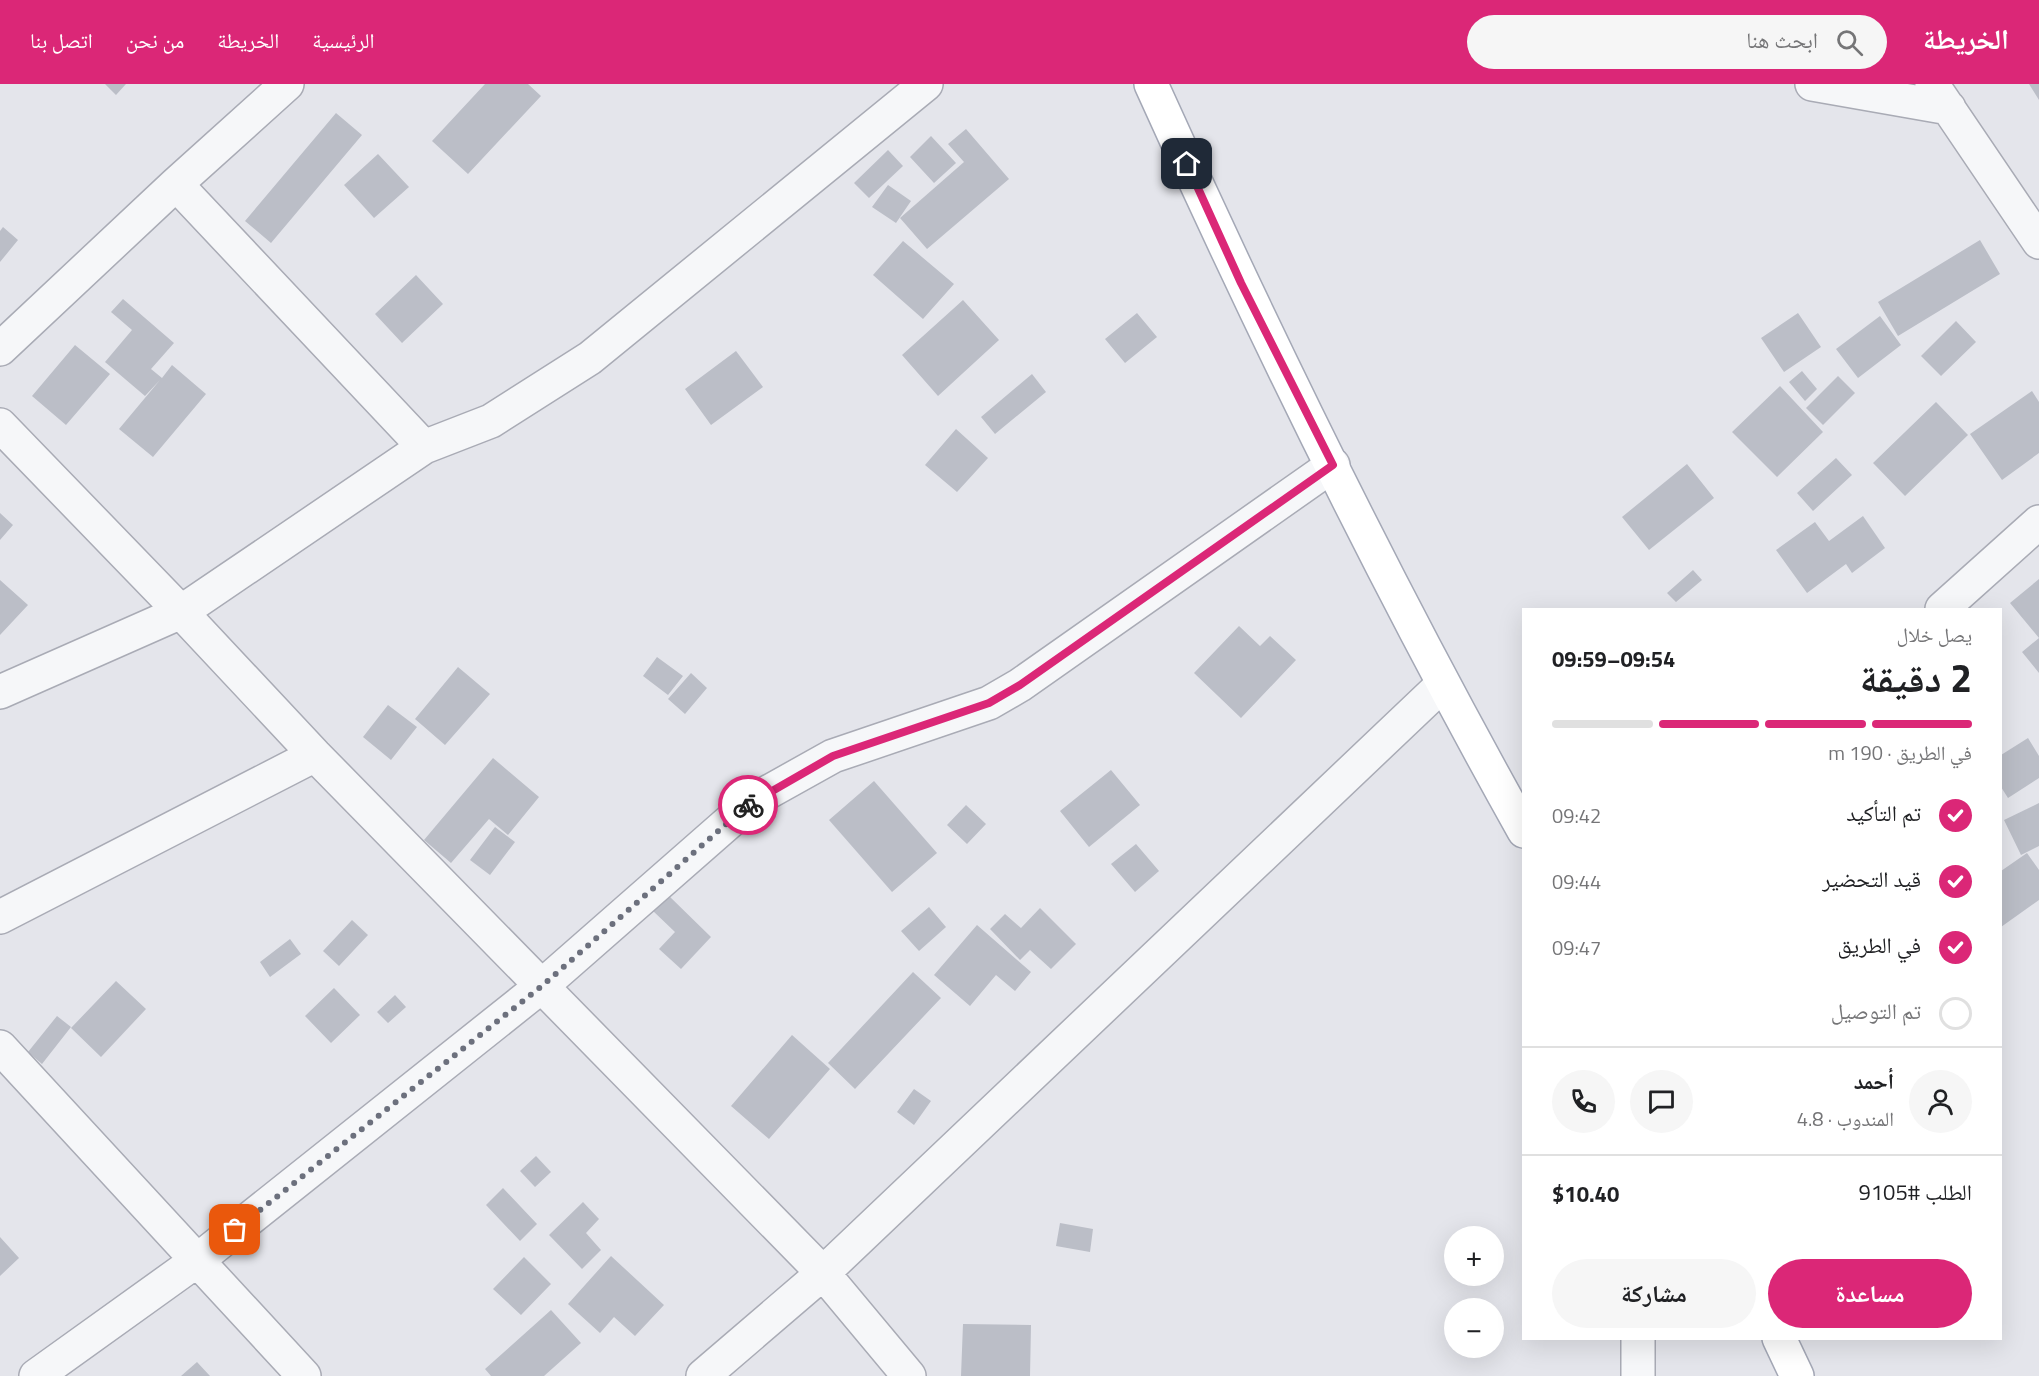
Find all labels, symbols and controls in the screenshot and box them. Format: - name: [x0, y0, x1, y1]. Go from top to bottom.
- search box: [1467, 15, 1887, 69]
- text: الخريطة: [1923, 17, 2009, 60]
- text: ابحث هنا: [1746, 23, 1818, 57]
- text: اتصل بنا: [30, 24, 93, 56]
- text: من نحن: [126, 24, 184, 56]
- text: الخريطة: [217, 24, 279, 56]
- text: الرئيسية: [312, 24, 374, 56]
- icon: search: [1833, 26, 1866, 59]
- pin: [1161, 138, 1212, 189]
- icon: home: [1170, 147, 1203, 180]
- text: يصل خلال: [1897, 619, 1972, 650]
- text: 09:54–09:59: [1552, 642, 1675, 676]
- text: 2 دقيقة: [1860, 648, 1972, 707]
- text: في الطريق · 190 m: [1828, 737, 1972, 768]
- courier: [718, 775, 778, 835]
- icon: bike: [732, 789, 765, 822]
- text: تم التأكيد: [1846, 796, 1921, 830]
- icon: check: [1939, 799, 1972, 832]
- text: 09:42: [1552, 800, 1601, 831]
- text: قيد التحضير: [1822, 862, 1921, 896]
- icon: check: [1939, 865, 1972, 898]
- text: 09:44: [1552, 866, 1601, 897]
- text: في الطريق: [1838, 928, 1921, 962]
- icon: check: [1939, 931, 1972, 964]
- text: 09:47: [1552, 932, 1601, 963]
- text: تم التوصيل: [1831, 994, 1921, 1028]
- text: أحمد: [1854, 1064, 1894, 1098]
- button: phone: [1552, 1070, 1615, 1133]
- button: chat: [1630, 1070, 1693, 1133]
- button: person: [1909, 1070, 1972, 1133]
- text: المندوب · 4.8: [1797, 1103, 1894, 1134]
- text: الطلب #9105: [1858, 1175, 1972, 1209]
- text: $10.40: [1552, 1177, 1619, 1211]
- pin: [209, 1204, 260, 1255]
- icon: bag: [218, 1213, 251, 1246]
- map controls: [1444, 1226, 1504, 1358]
- button: +: [1444, 1226, 1504, 1286]
- button: مشاركة: [1552, 1259, 1756, 1328]
- button: مساعدة: [1768, 1259, 1972, 1328]
- button: −: [1444, 1298, 1504, 1358]

